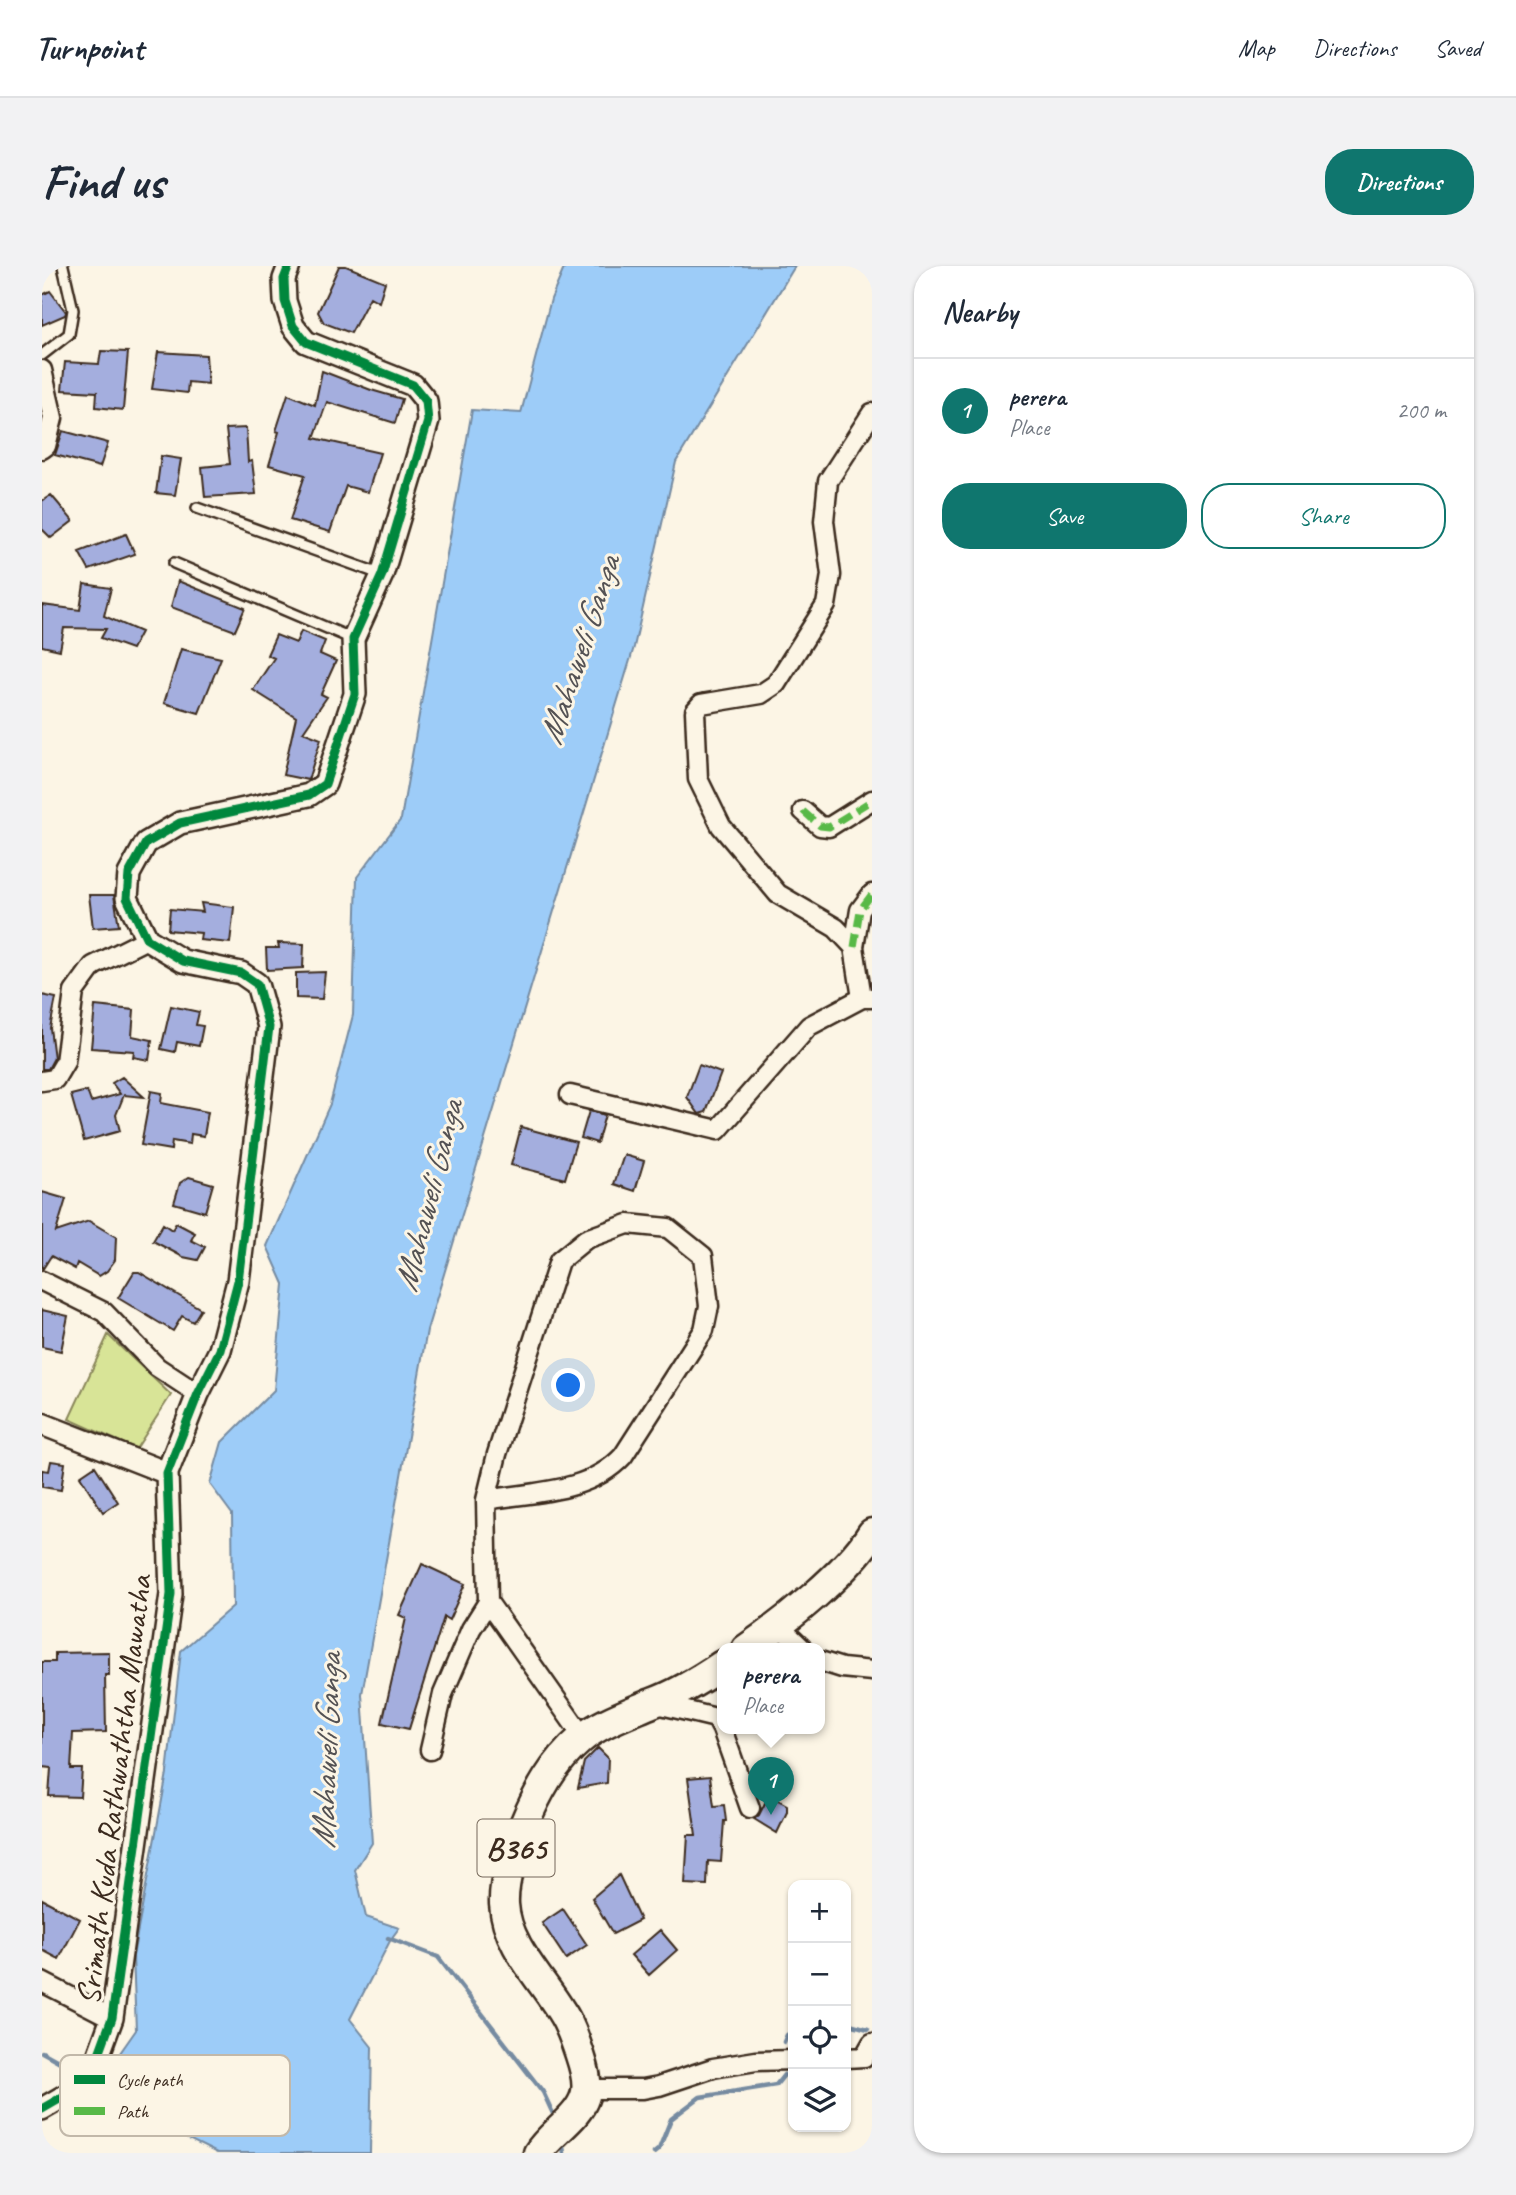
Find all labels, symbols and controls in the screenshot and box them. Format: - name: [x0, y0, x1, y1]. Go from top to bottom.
- text: Turnpoint: [35, 27, 143, 69]
- text: Map: [1238, 33, 1275, 63]
- text: Directions: [1313, 33, 1396, 63]
- text: Saved: [1434, 33, 1481, 63]
- button: Directions: [1325, 149, 1474, 215]
- text: Find us: [42, 151, 164, 213]
- text: Nearby: [942, 293, 1018, 331]
- text: perera: [1009, 380, 1066, 413]
- text: 1: [960, 396, 970, 425]
- text: 200 m: [1397, 396, 1446, 425]
- text: Place: [1009, 413, 1049, 442]
- button: Save: [942, 483, 1187, 549]
- button: Share: [1201, 483, 1446, 549]
- water label: Mahaweli Ganga: [528, 547, 632, 750]
- water label: Mahaweli Ganga: [383, 1093, 474, 1296]
- your location: [551, 1368, 585, 1402]
- street label: Srimath Kuda Rathwaththa Mawatha: [67, 1570, 162, 2007]
- popup: [717, 1643, 825, 1734]
- water label: Mahaweli Ganga: [300, 1649, 352, 1849]
- text: perera: [743, 1658, 799, 1691]
- text: Place: [743, 1691, 783, 1720]
- pin: 1: [748, 1757, 794, 1815]
- road number: B365: [477, 1820, 554, 1876]
- map controls: [788, 1880, 851, 2132]
- button: +: [788, 1880, 851, 1943]
- button: −: [788, 1943, 851, 2006]
- button: locate: [788, 2006, 851, 2069]
- legend: [60, 2055, 290, 2136]
- text: Cycle path: [117, 2068, 183, 2092]
- button: layers: [788, 2069, 851, 2132]
- text: Path: [117, 2100, 150, 2124]

